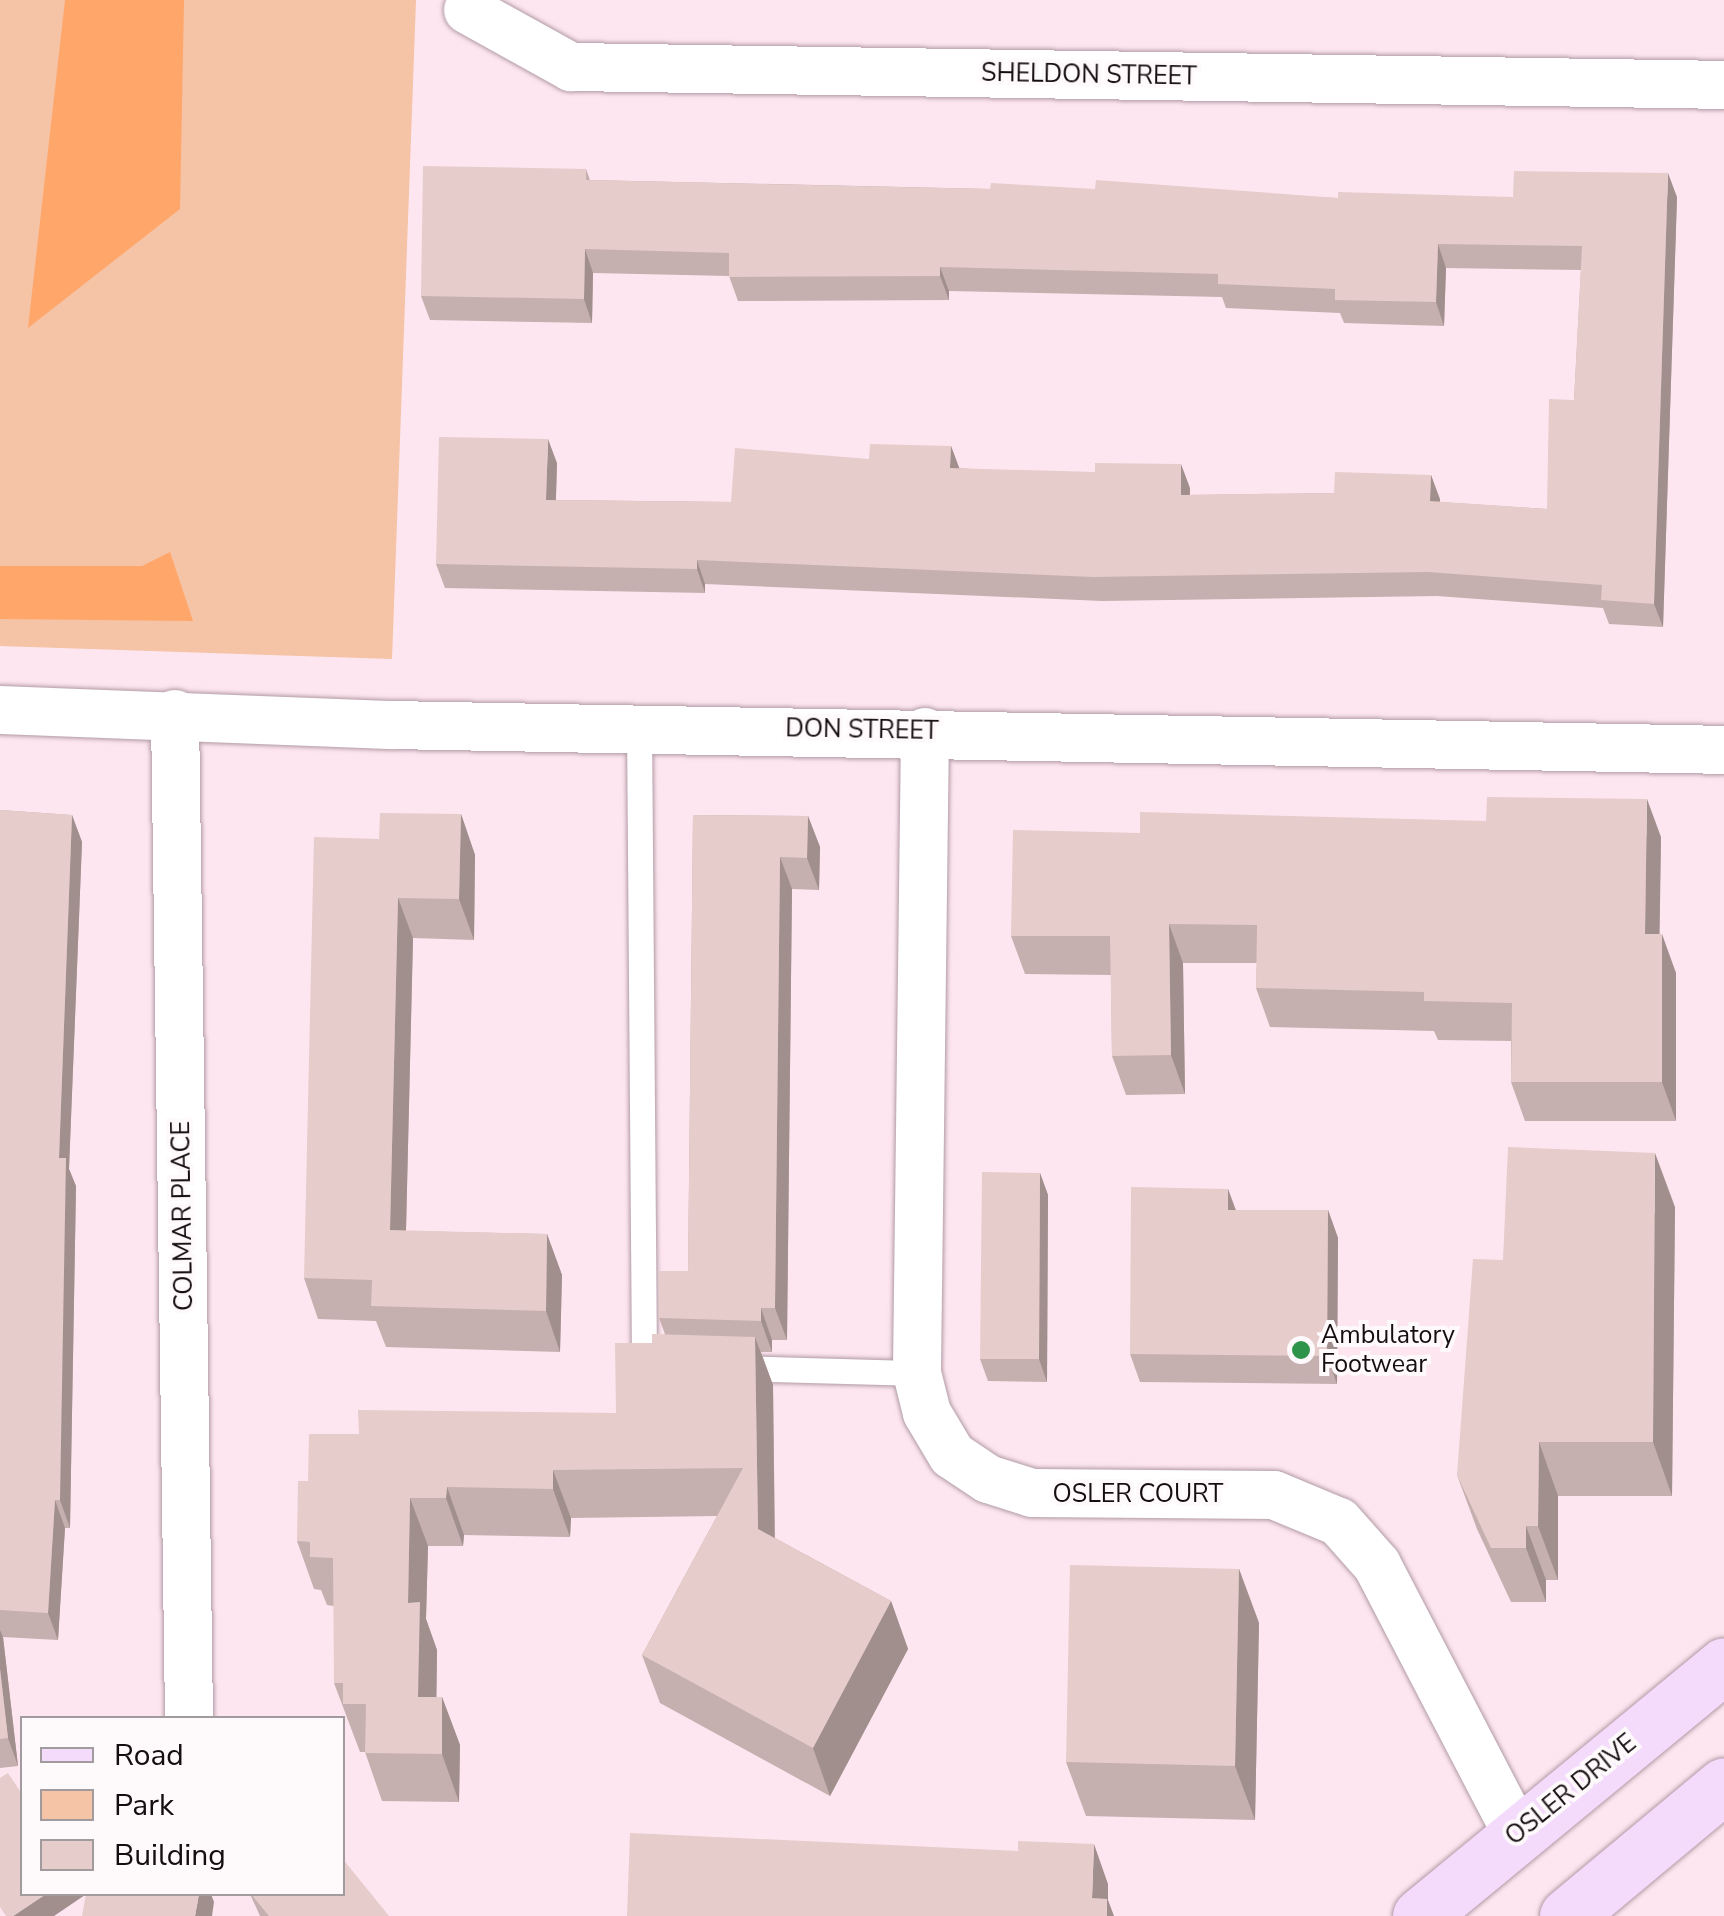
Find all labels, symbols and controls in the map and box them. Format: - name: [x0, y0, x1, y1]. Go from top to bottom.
- street label: SHELDON STREET: [981, 58, 1197, 92]
- street label: DON STREET: [785, 714, 939, 746]
- street label: COLMAR PLACE: [166, 1121, 200, 1311]
- place label: Ambulatory Footwear: [1321, 1321, 1455, 1380]
- marker: Ambulatory Footwear: [1290, 1339, 1312, 1361]
- street label: OSLER COURT: [1053, 1479, 1223, 1509]
- legend: [20, 1716, 345, 1896]
- street label: OSLER DRIVE: [1500, 1728, 1642, 1852]
- text: Road: [114, 1735, 184, 1776]
- text: Park: [114, 1785, 174, 1826]
- text: Building: [114, 1835, 226, 1876]

